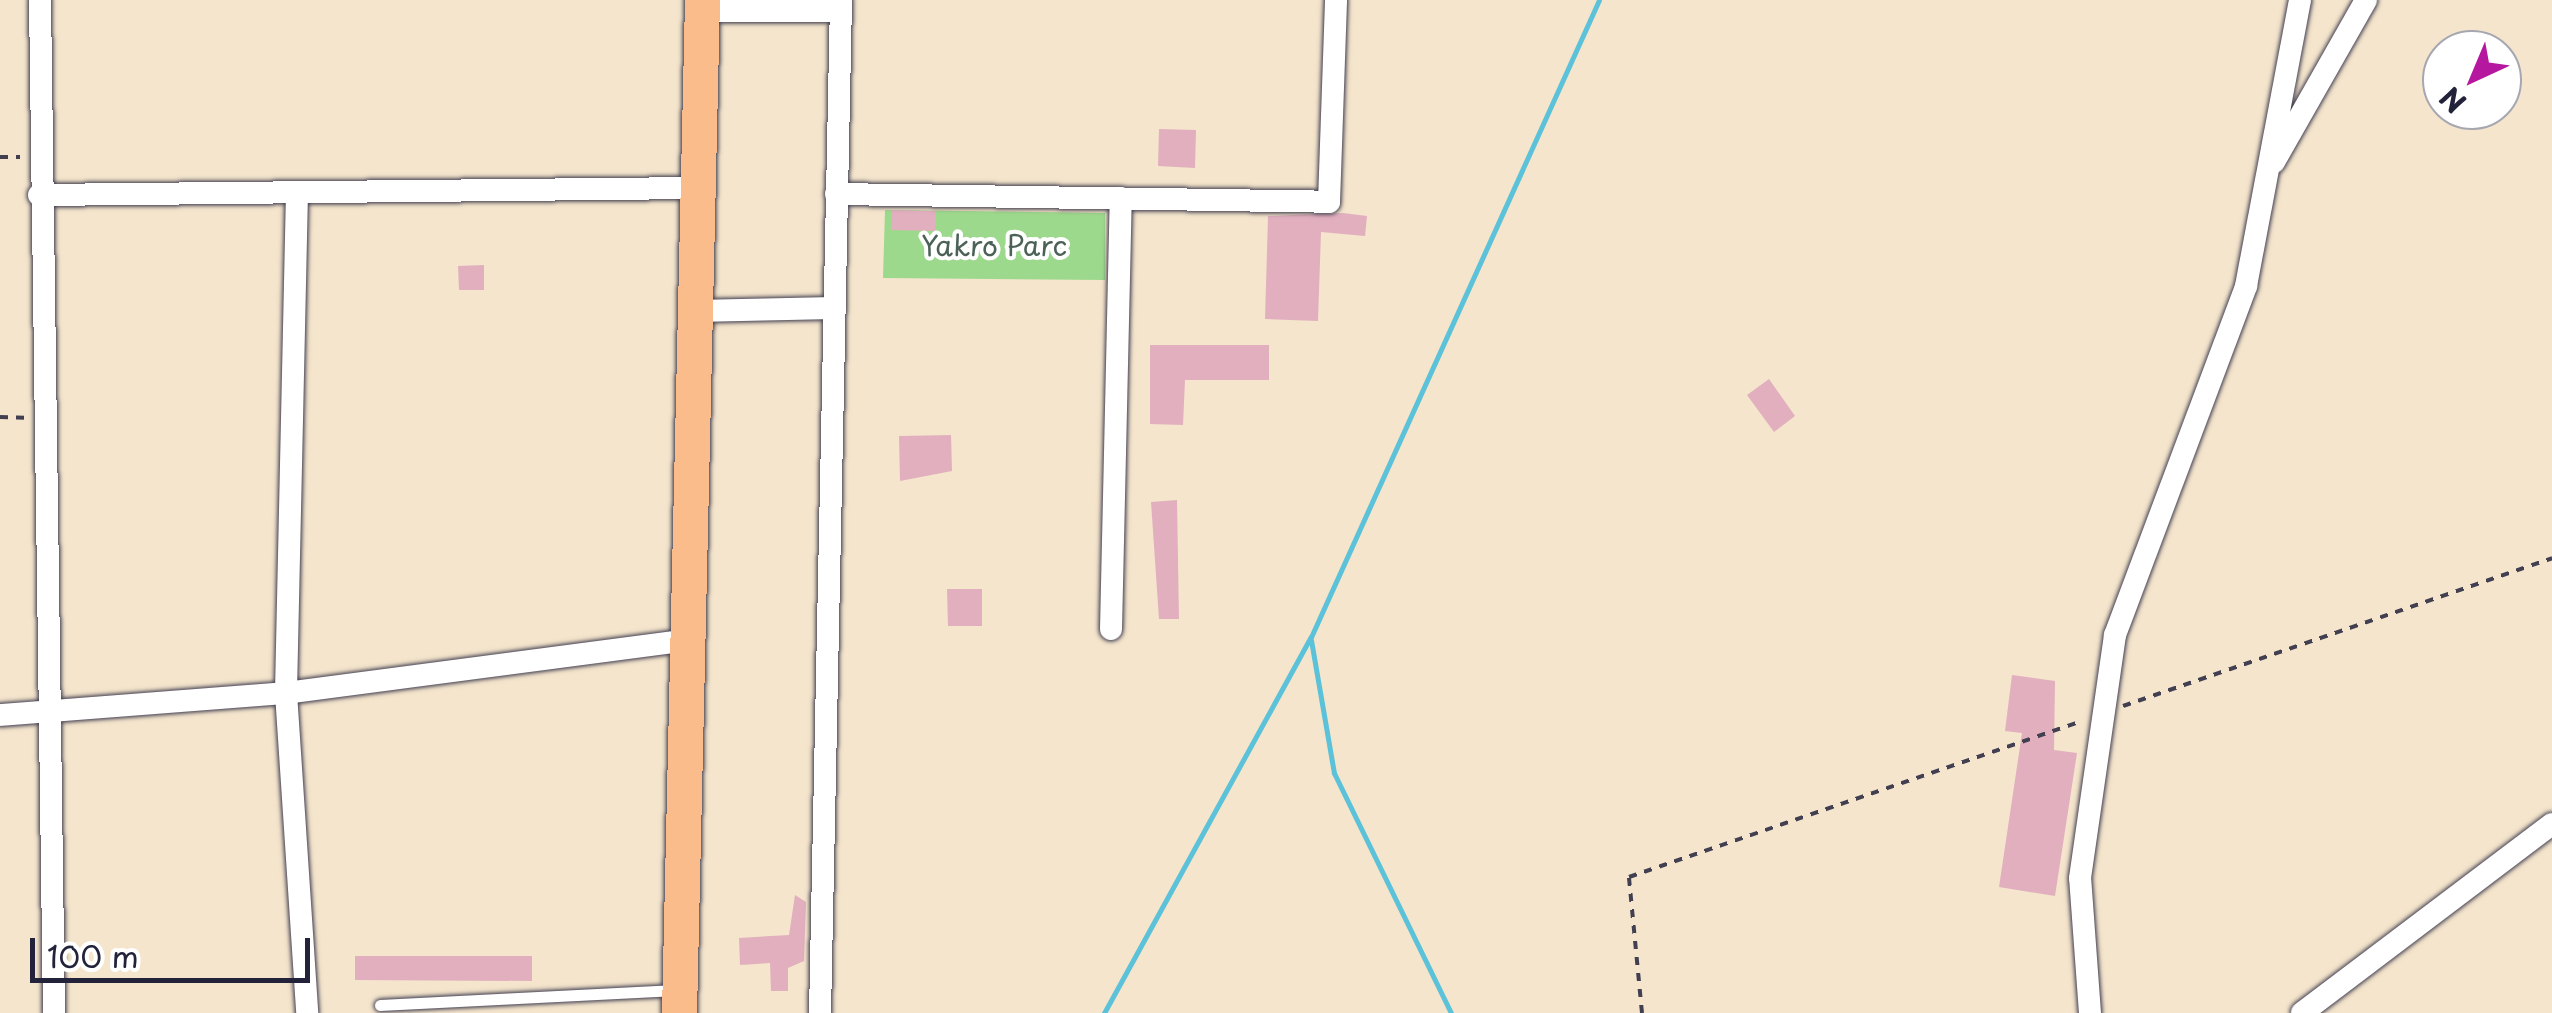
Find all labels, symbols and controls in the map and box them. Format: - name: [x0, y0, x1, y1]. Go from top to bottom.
- north arrow: [2422, 30, 2522, 130]
- text: N: [2429, 77, 2475, 124]
- park label: Yakro Parc: [920, 228, 1068, 262]
- scale bar: [35, 918, 315, 980]
- text: 100 m: [47, 933, 139, 978]

